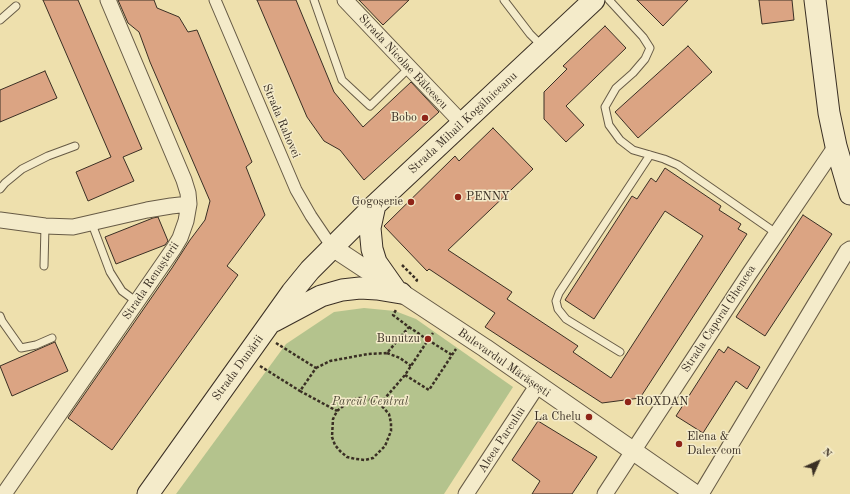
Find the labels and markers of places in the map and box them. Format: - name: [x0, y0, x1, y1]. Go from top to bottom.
- place label: Bobo: [391, 111, 417, 125]
- marker: Bobo: [420, 113, 430, 123]
- place label: PENNY: [466, 190, 510, 204]
- marker: PENNY: [453, 192, 463, 202]
- place label: Gogoșerie: [352, 195, 403, 209]
- marker: Gogoșerie: [406, 197, 416, 207]
- place label: Bunutzu: [377, 332, 420, 346]
- marker: Bunutzu: [423, 334, 433, 344]
- place label: ROXDAN: [636, 395, 689, 409]
- marker: ROXDAN: [623, 397, 633, 407]
- place label: La Chelu: [534, 410, 581, 424]
- marker: La Chelu: [584, 412, 594, 422]
- place label: Elena & Dalex com: [687, 430, 741, 458]
- marker: Elena & Dalex com: [674, 439, 684, 449]

